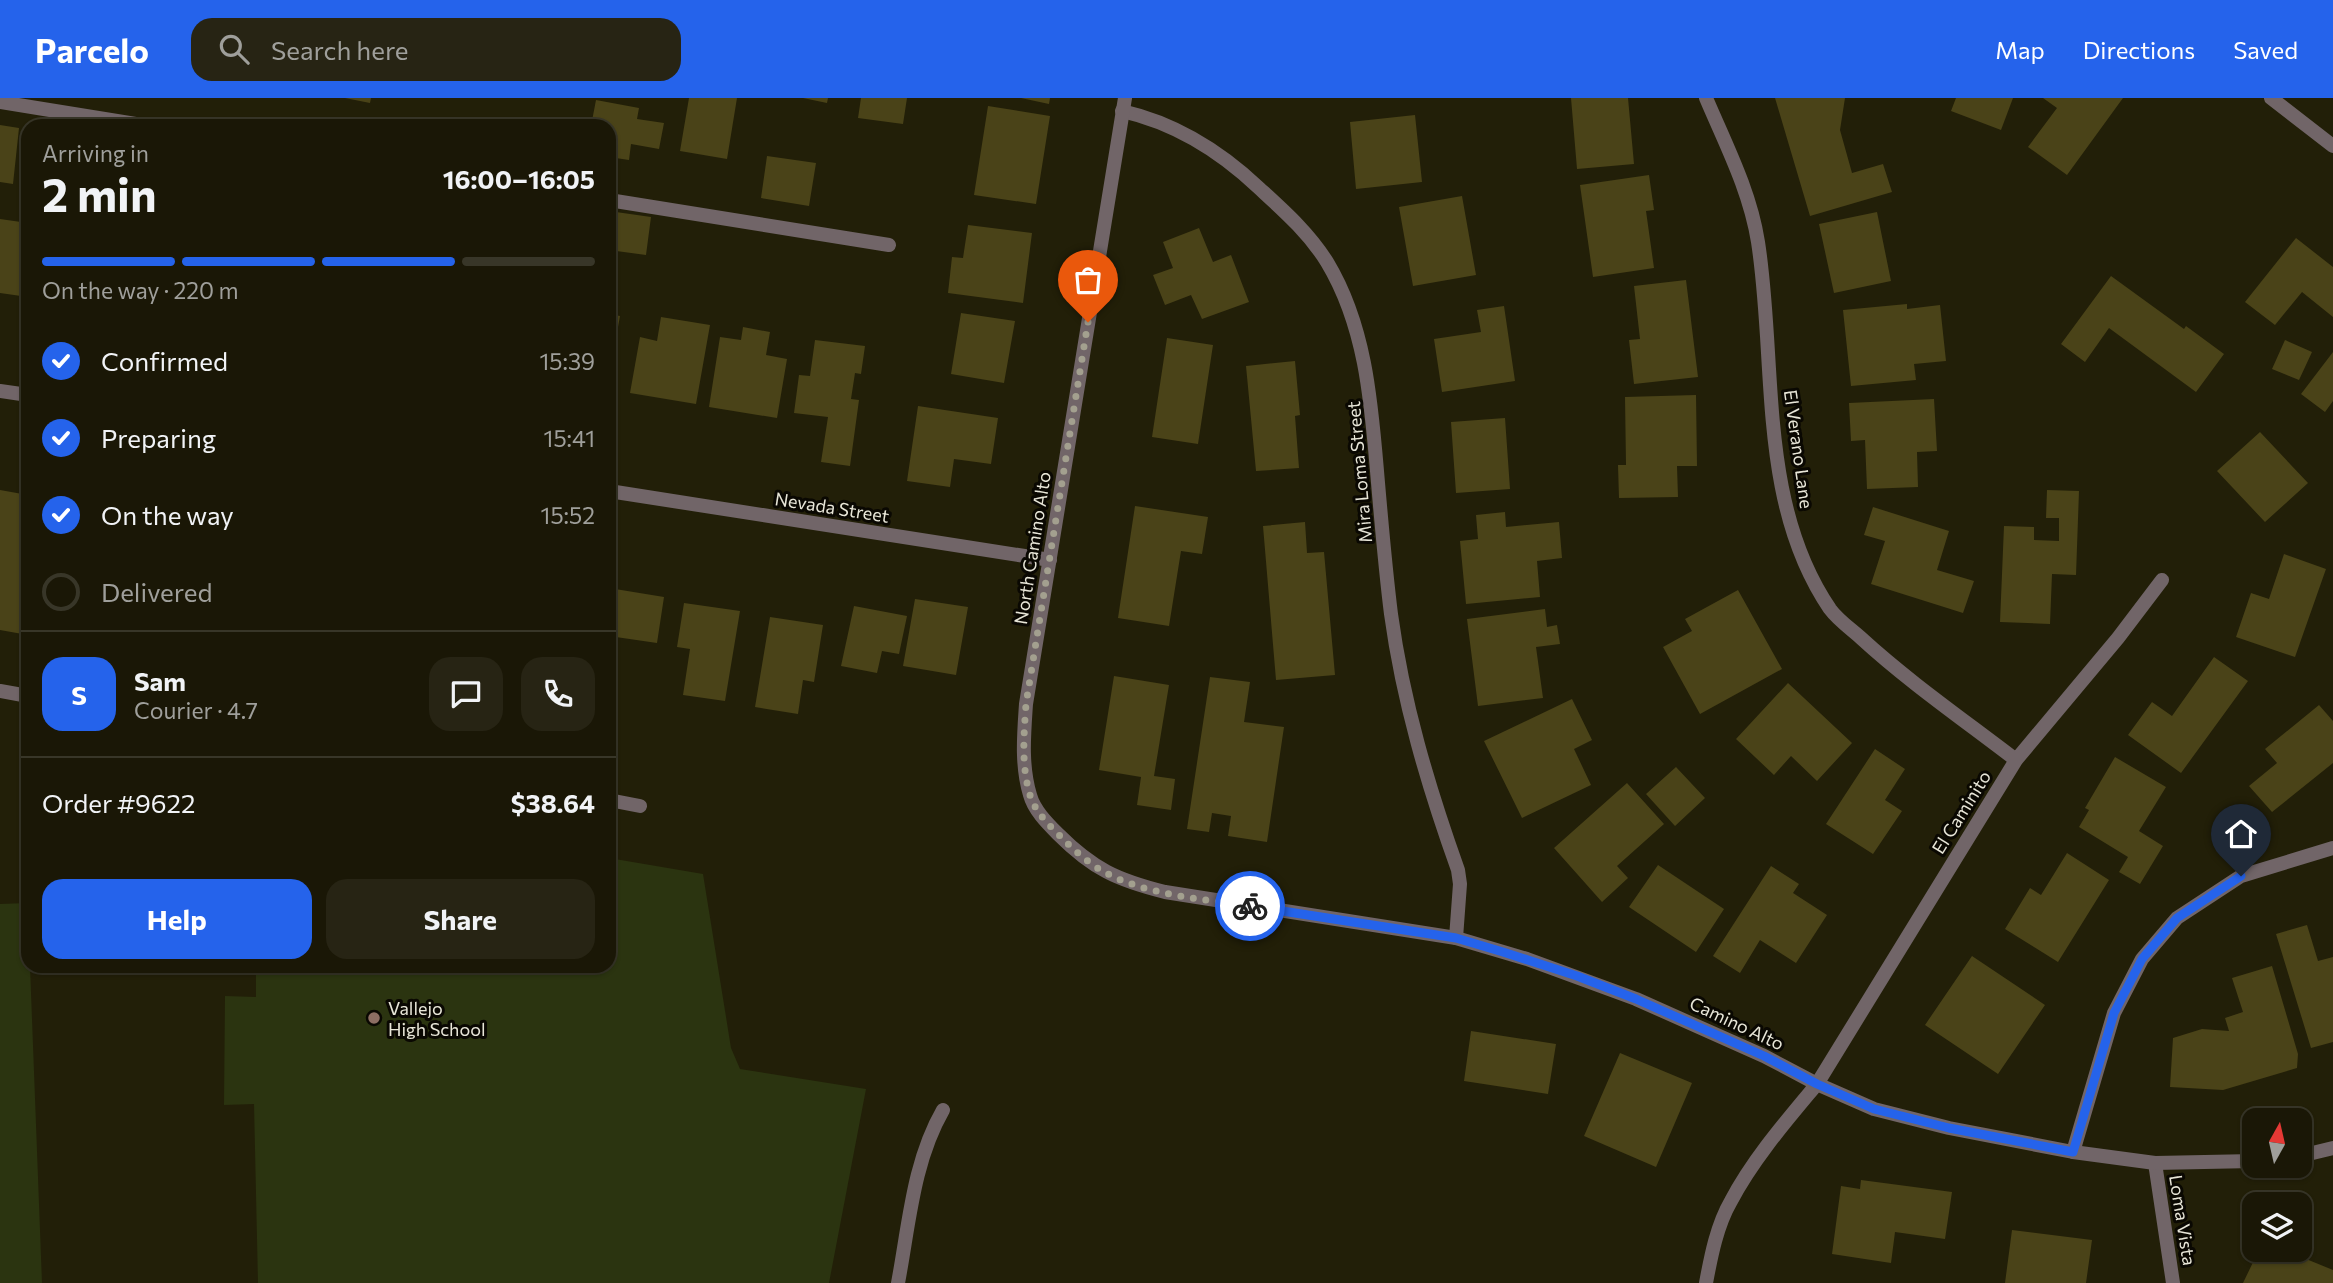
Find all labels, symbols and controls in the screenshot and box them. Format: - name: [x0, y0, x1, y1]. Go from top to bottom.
- search box: [191, 18, 681, 81]
- text: Parcelo: [35, 29, 149, 70]
- icon: search: [215, 30, 253, 68]
- text: Search here: [271, 34, 409, 65]
- text: Map: [1995, 35, 2045, 64]
- text: Directions: [2083, 35, 2195, 64]
- text: Saved: [2233, 35, 2298, 64]
- text: Arriving in: [42, 139, 149, 167]
- text: 16:00–16:05: [443, 163, 595, 194]
- text: 2 min: [42, 165, 157, 221]
- pin: [1058, 250, 1118, 322]
- icon: bag: [1069, 261, 1107, 299]
- text: On the way · 220 m: [42, 276, 239, 304]
- icon: check: [42, 342, 80, 380]
- text: Confirmed: [101, 345, 228, 376]
- text: 15:39: [539, 347, 595, 375]
- street label: El Verano Lane: [1780, 388, 1818, 510]
- street label: Mira Loma Street: [1342, 400, 1376, 544]
- icon: check: [42, 419, 80, 457]
- text: Preparing: [101, 422, 216, 453]
- text: 15:41: [544, 424, 595, 452]
- street label: North Camino Alto: [1009, 470, 1055, 626]
- street label: Nevada Street: [773, 487, 891, 527]
- icon: check: [42, 496, 80, 534]
- text: On the way: [101, 499, 234, 530]
- text: 15:52: [541, 501, 595, 529]
- text: Delivered: [101, 576, 212, 607]
- button: chat: [429, 657, 503, 731]
- button: phone: [521, 657, 595, 731]
- text: Sam: [134, 665, 186, 696]
- text: S: [71, 679, 87, 710]
- text: Courier · 4.7: [134, 696, 258, 724]
- street label: El Caminito: [1927, 766, 1995, 858]
- text: Order #9622: [42, 787, 195, 818]
- text: $38.64: [511, 787, 595, 818]
- pin: [2211, 804, 2271, 876]
- icon: home: [2222, 815, 2260, 853]
- courier: [1215, 871, 1285, 941]
- button: Help: [42, 879, 312, 959]
- button: Share: [326, 879, 595, 959]
- icon: bike: [1231, 887, 1269, 925]
- street label: Camino Alto: [1686, 992, 1788, 1054]
- place label: Vallejo High School: [388, 997, 486, 1040]
- marker: Vallejo High School: [366, 1010, 382, 1026]
- north arrow: [2242, 1108, 2312, 1178]
- map controls: [2242, 1108, 2312, 1262]
- street label: Loma Vista: [2165, 1173, 2201, 1267]
- button: layers: [2242, 1192, 2312, 1262]

